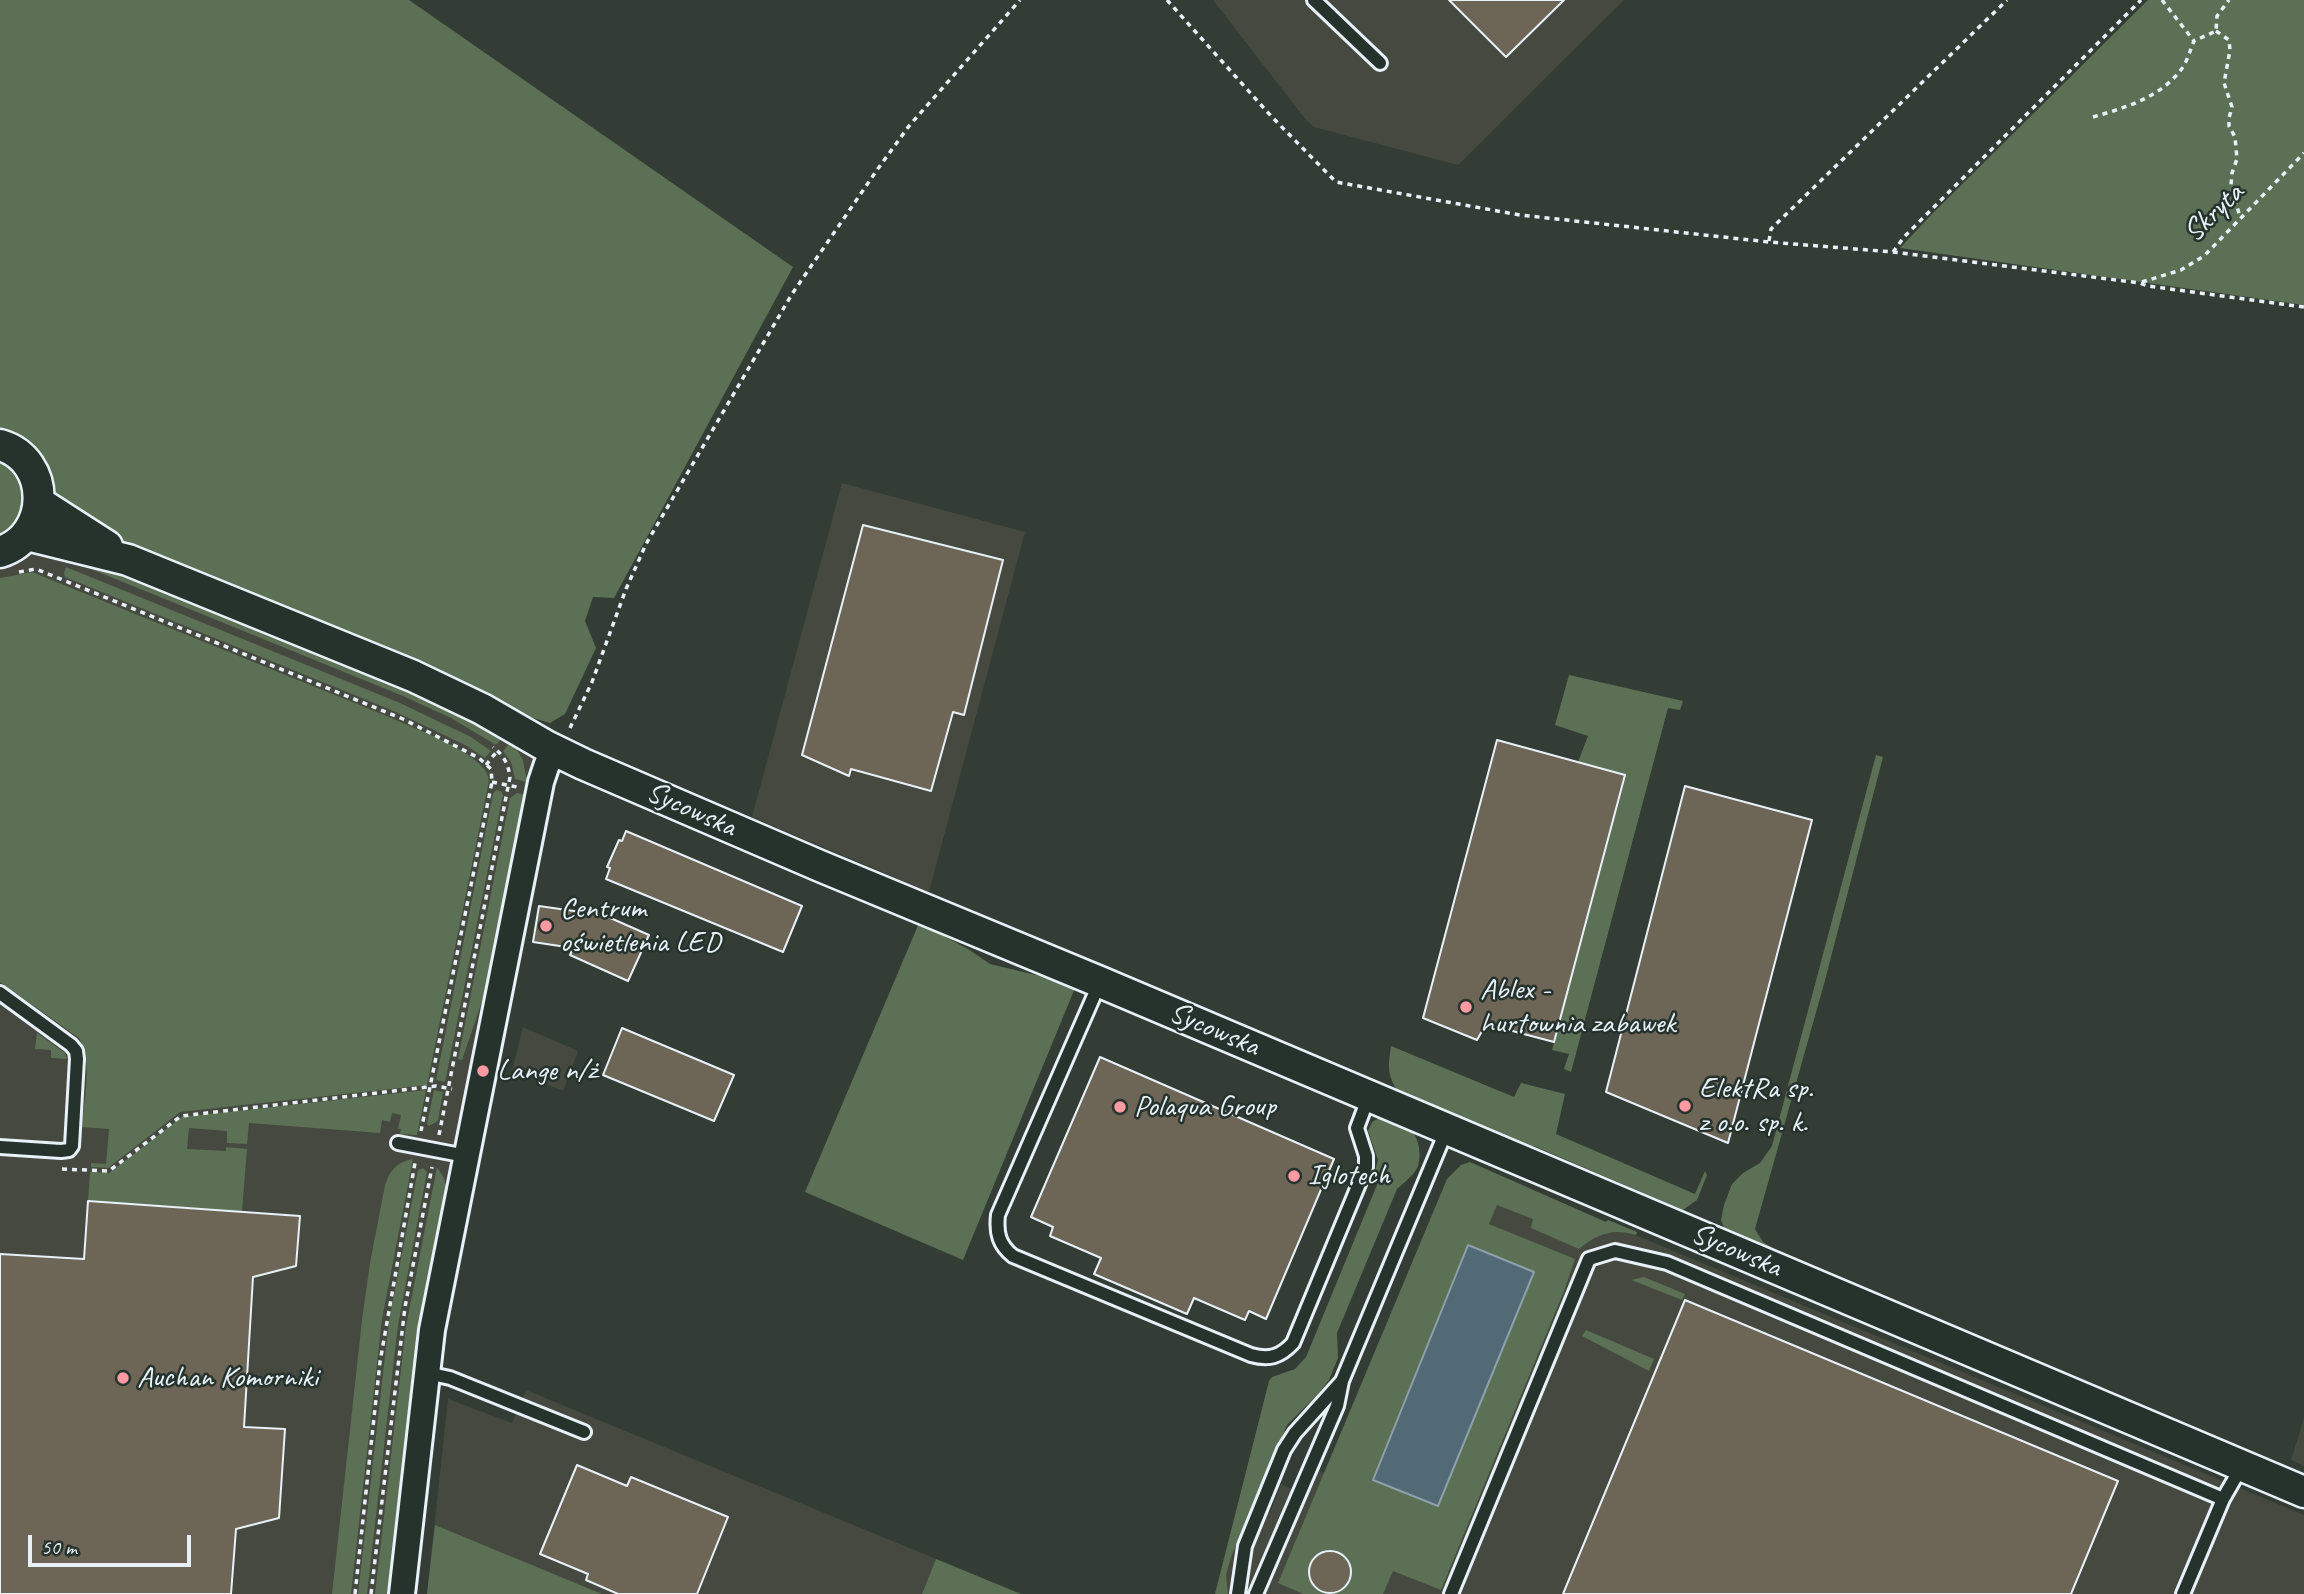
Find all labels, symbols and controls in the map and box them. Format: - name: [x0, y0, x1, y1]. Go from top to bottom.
- street label: Skryta: [2176, 176, 2252, 250]
- street label: Sycowska: [641, 774, 741, 846]
- place label: Centrum oświetlenia LED: [560, 891, 721, 962]
- marker: Centrum oświetlenia LED: [538, 918, 554, 934]
- place label: Ablex - hurtownia zabawek: [1480, 972, 1675, 1042]
- street label: Sycowska: [1164, 995, 1264, 1065]
- marker: Ablex - hurtownia zabawek: [1458, 999, 1474, 1015]
- place label: Lange n/ż: [497, 1053, 597, 1089]
- marker: Lange n/ż: [475, 1063, 491, 1079]
- place label: ElektRa sp. z o.o. sp. k.: [1699, 1071, 1813, 1142]
- place label: Polaqua Group: [1134, 1089, 1276, 1125]
- marker: ElektRa sp. z o.o. sp. k.: [1677, 1098, 1693, 1114]
- marker: Polaqua Group: [1112, 1099, 1128, 1115]
- place label: Iglotech: [1308, 1158, 1390, 1194]
- marker: Iglotech: [1286, 1168, 1302, 1184]
- street label: Sycowska: [1686, 1216, 1786, 1286]
- place label: Auchan Komorniki: [137, 1360, 318, 1396]
- marker: Auchan Komorniki: [115, 1370, 131, 1386]
- scale bar: [32, 1520, 194, 1564]
- text: 50 m: [41, 1534, 77, 1560]

